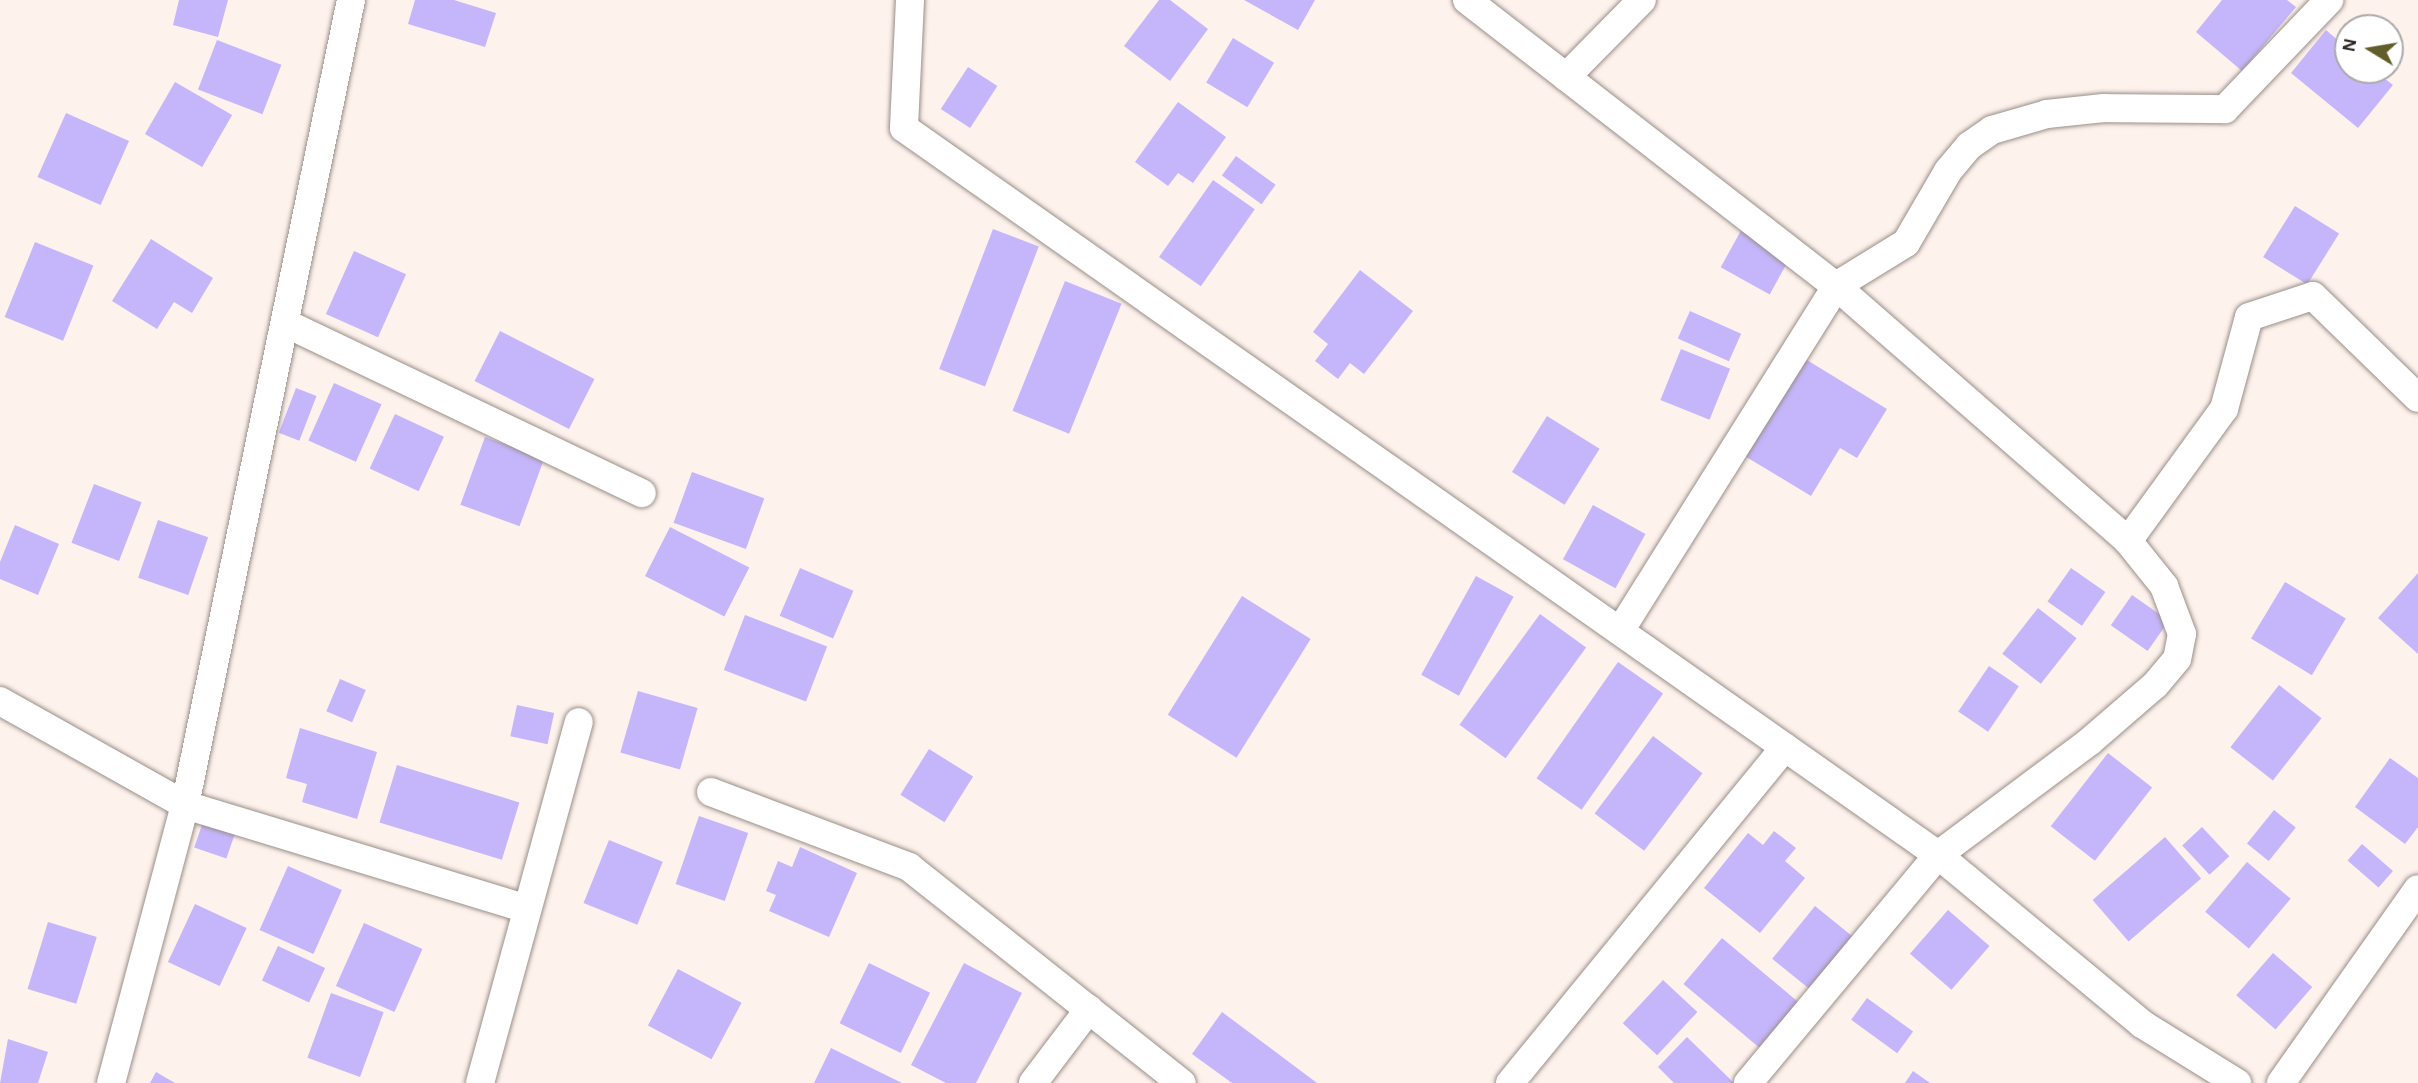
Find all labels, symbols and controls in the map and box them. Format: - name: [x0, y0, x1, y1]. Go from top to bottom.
- north arrow: [2334, 14, 2404, 84]
- text: N: [2339, 37, 2360, 54]

